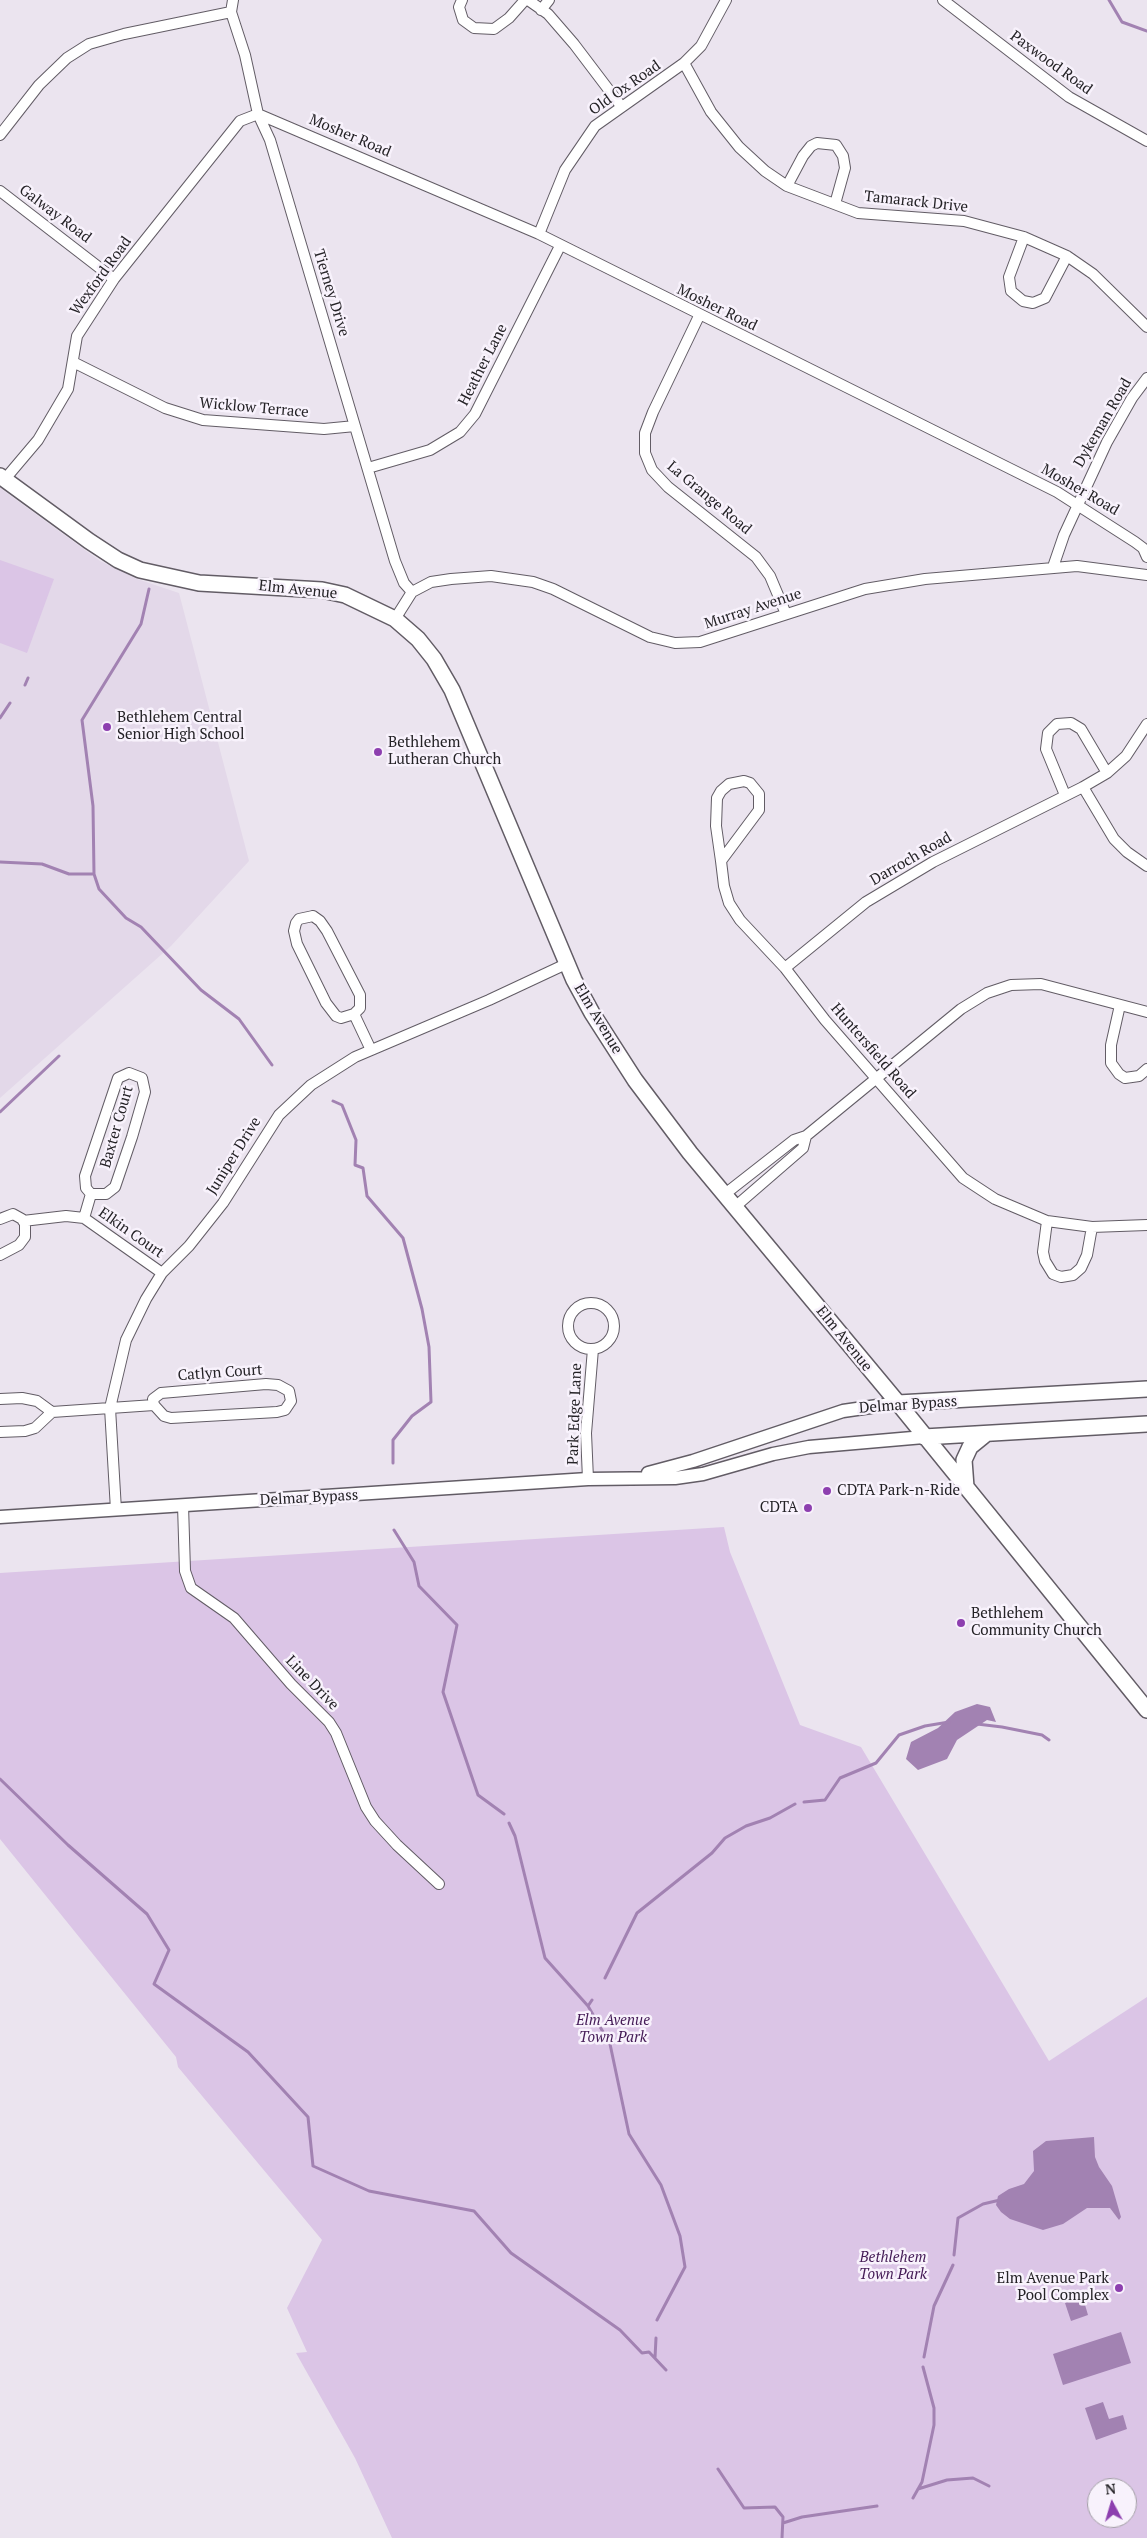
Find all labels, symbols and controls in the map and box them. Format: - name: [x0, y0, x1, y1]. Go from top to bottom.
- street label: Paxwood Road: [1006, 27, 1096, 99]
- street label: Old Ox Road: [586, 57, 664, 119]
- street label: Mosher Road: [306, 111, 394, 161]
- street label: Galway Road: [15, 181, 95, 247]
- street label: Tamarack Drive: [863, 188, 969, 216]
- street label: Wexford Road: [67, 233, 135, 319]
- street label: Tierney Drive: [309, 247, 353, 339]
- street label: Mosher Road: [674, 281, 760, 335]
- street label: Heather Lane: [455, 321, 511, 409]
- street label: Dykeman Road: [1070, 375, 1136, 471]
- street label: Wicklow Terrace: [199, 394, 309, 422]
- street label: La Grange Road: [663, 457, 755, 539]
- street label: Mosher Road: [1038, 460, 1122, 520]
- street label: Elm Avenue: [258, 577, 338, 603]
- street label: Murray Avenue: [702, 585, 804, 633]
- place label: Bethlehem Central Senior High School: [117, 709, 244, 744]
- marker: Bethlehem Central Senior High School: [101, 721, 113, 733]
- place label: Bethlehem Lutheran Church: [388, 734, 501, 769]
- marker: Bethlehem Lutheran Church: [372, 746, 384, 758]
- street label: Darroch Road: [867, 828, 955, 890]
- street label: Elm Avenue: [570, 981, 626, 1057]
- street label: Huntersfield Road: [827, 1000, 919, 1102]
- street label: Baxter Court: [97, 1084, 137, 1170]
- street label: Juniper Drive: [203, 1114, 265, 1198]
- street label: Elkin Court: [95, 1204, 167, 1262]
- street label: Elm Avenue: [812, 1303, 876, 1375]
- street label: Catlyn Court: [177, 1361, 263, 1385]
- street label: Park Edge Lane: [564, 1363, 586, 1465]
- street label: Delmar Bypass: [858, 1393, 958, 1417]
- place label: CDTA Park-n-Ride: [837, 1482, 960, 1500]
- marker: CDTA Park-n-Ride: [821, 1485, 833, 1497]
- street label: Delmar Bypass: [259, 1486, 359, 1510]
- place label: CDTA: [760, 1499, 798, 1517]
- marker: CDTA: [802, 1502, 814, 1514]
- place label: Bethlehem Community Church: [971, 1605, 1102, 1640]
- marker: Bethlehem Community Church: [955, 1617, 967, 1629]
- street label: Line Drive: [282, 1652, 342, 1714]
- park label: Elm Avenue Town Park: [576, 2012, 650, 2047]
- park label: Bethlehem Town Park: [859, 2249, 927, 2284]
- place label: Elm Avenue Park Pool Complex: [996, 2270, 1109, 2305]
- marker: Elm Avenue Park Pool Complex: [1113, 2282, 1125, 2294]
- north arrow: [1087, 2478, 1137, 2528]
- text: N: [1104, 2479, 1117, 2499]

